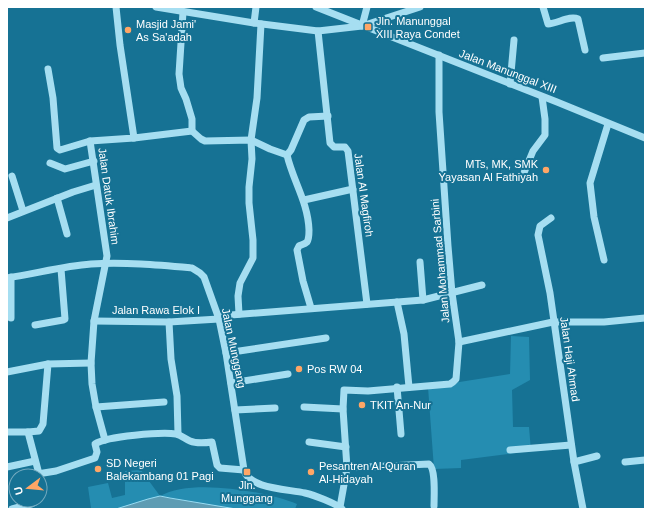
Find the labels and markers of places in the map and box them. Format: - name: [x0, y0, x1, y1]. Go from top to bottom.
- place label: Jln. Manunggal XIII Raya Condet: [376, 15, 460, 40]
- place label: Masjid Jami' As Sa'adah: [136, 18, 196, 43]
- marker: Jln. Manunggal XIII Raya Condet: [363, 22, 373, 32]
- marker: Masjid Jami' As Sa'adah: [123, 25, 133, 35]
- place label: MTs, MK, SMK Yayasan Al Fathiyah: [439, 158, 539, 183]
- marker: MTs, MK, SMK Yayasan Al Fathiyah: [541, 165, 551, 175]
- place label: Pos RW 04: [307, 363, 362, 375]
- marker: Pos RW 04: [294, 364, 304, 374]
- place label: TKIT An-Nur: [370, 399, 431, 411]
- marker: TKIT An-Nur: [357, 400, 367, 410]
- place label: SD Negeri Balekambang 01 Pagi: [106, 457, 214, 482]
- place label: Pesantren Al-Quran Al-Hidayah: [319, 460, 416, 485]
- marker: SD Negeri Balekambang 01 Pagi: [93, 464, 103, 474]
- marker: Jln. Munggang: [242, 467, 252, 477]
- marker: Pesantren Al-Quran Al-Hidayah: [306, 467, 316, 477]
- place label: Jln. Munggang: [221, 479, 273, 504]

